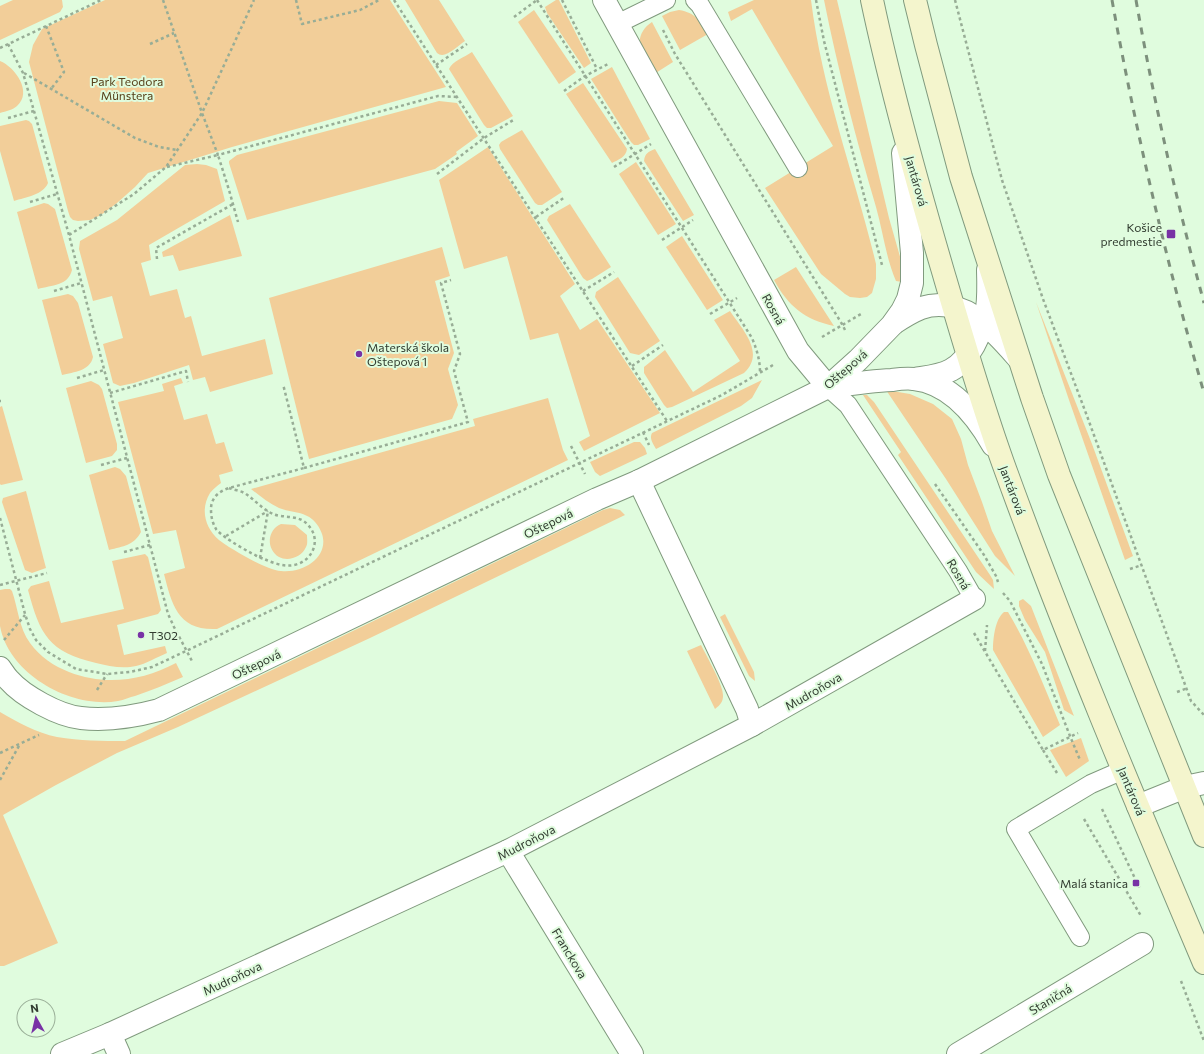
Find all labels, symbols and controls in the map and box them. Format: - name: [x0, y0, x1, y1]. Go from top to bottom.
- park label: Park Teodora Münstera: [91, 74, 163, 102]
- street label: Jantárová: [902, 154, 931, 208]
- place label: Košice predmestie: [1100, 220, 1162, 248]
- marker: Košice predmestie: [1165, 228, 1177, 240]
- street label: Rosná: [760, 291, 788, 327]
- place label: Materská škola Oštepová 1: [367, 340, 449, 368]
- street label: Oštepová: [821, 346, 869, 392]
- marker: Materská škola Oštepová 1: [354, 349, 364, 359]
- street label: Jantárová: [996, 463, 1029, 517]
- street label: Oštepová: [521, 505, 575, 541]
- street label: Rosná: [944, 556, 974, 592]
- place label: T302: [149, 628, 178, 642]
- marker: T302: [136, 630, 146, 640]
- street label: Oštepová: [229, 646, 283, 682]
- street label: Mudroňova: [782, 669, 844, 713]
- street label: Jantárová: [1115, 765, 1149, 818]
- street label: Mudroňova: [495, 821, 557, 863]
- place label: Malá stanica: [1060, 876, 1128, 890]
- marker: Malá stanica: [1131, 878, 1141, 888]
- street label: Franckova: [550, 925, 590, 981]
- street label: Mudroňova: [200, 958, 264, 998]
- street label: Staničná: [1026, 981, 1074, 1017]
- north arrow: [16, 998, 56, 1038]
- text: N: [30, 1001, 40, 1015]

